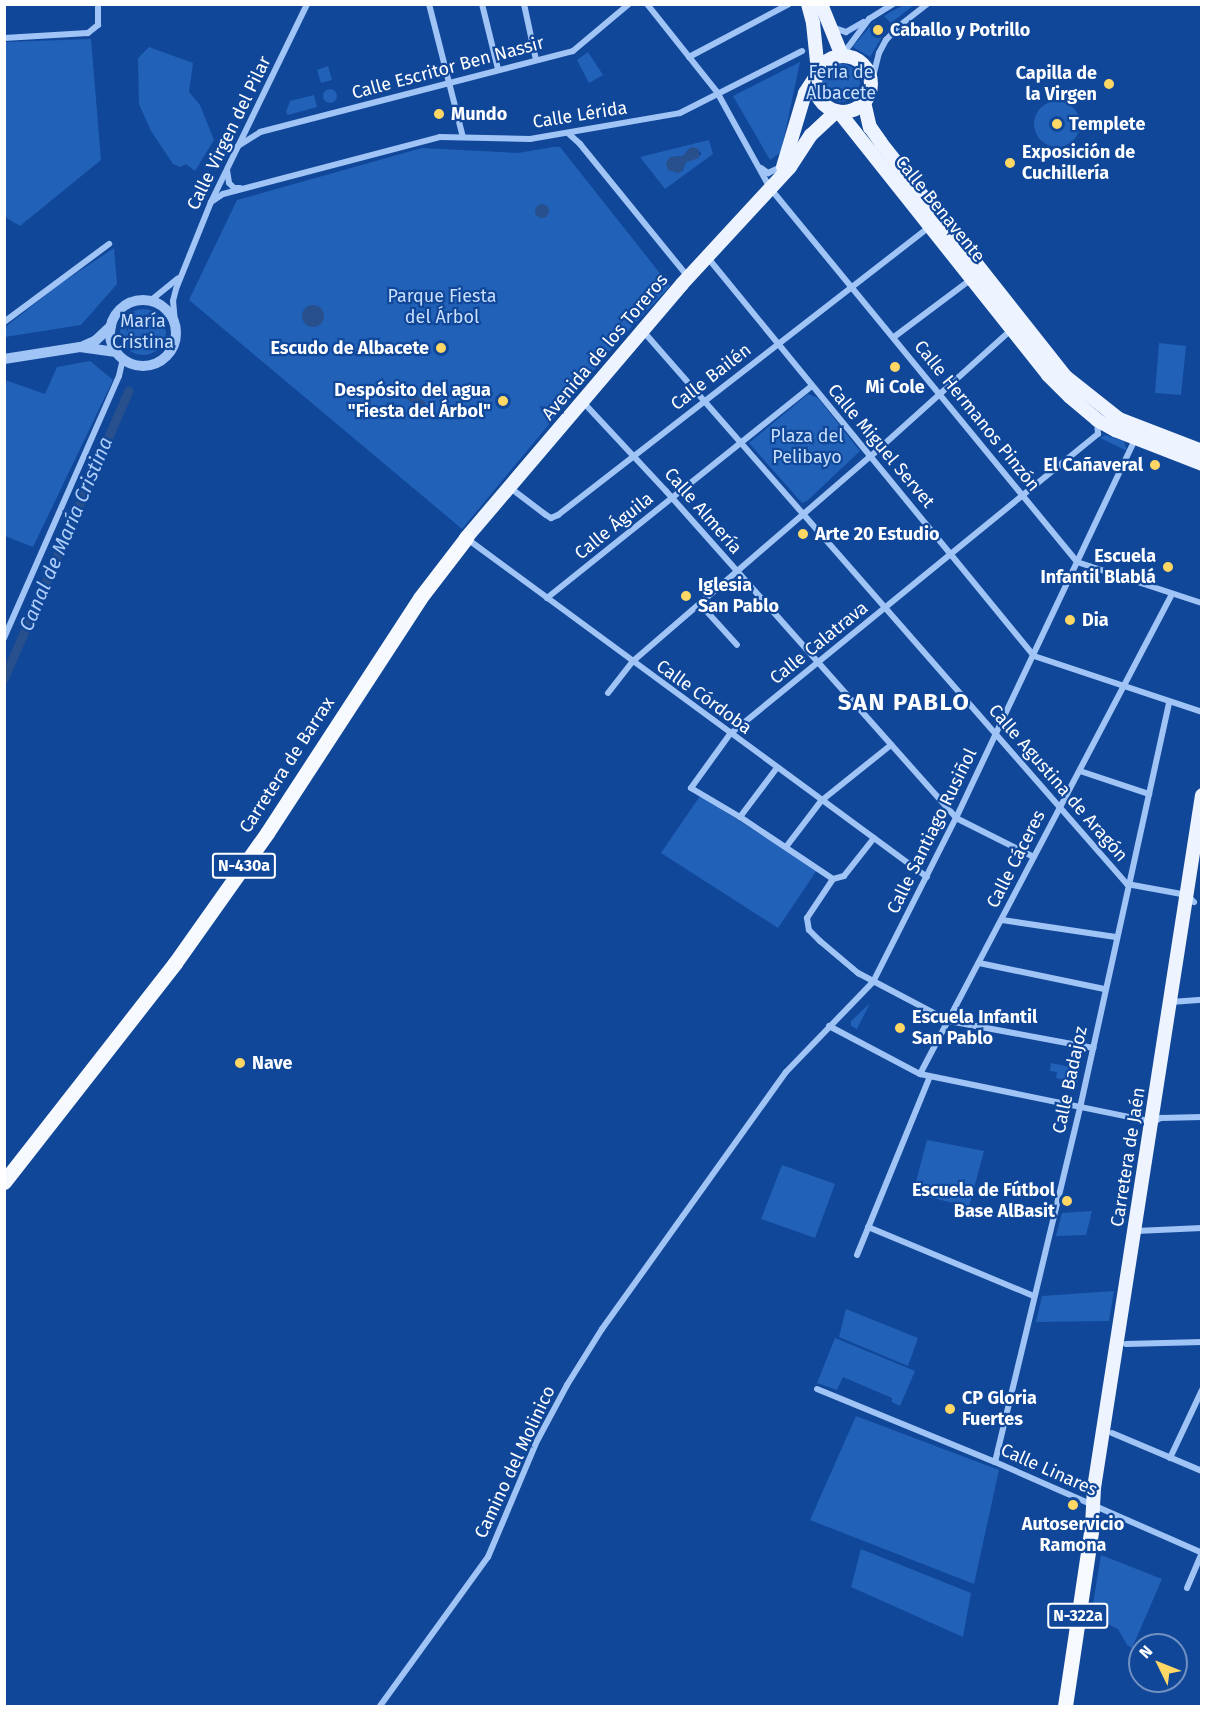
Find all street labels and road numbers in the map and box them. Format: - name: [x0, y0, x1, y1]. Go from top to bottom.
- street label: Calle Escritor Ben Nassir: [349, 32, 547, 104]
- street label: Calle Virgen del Pilar: [182, 53, 276, 213]
- street label: Calle Lérida: [531, 97, 629, 133]
- street label: Calle Benavente: [891, 151, 989, 267]
- street label: Avenida de los Toreros: [537, 269, 673, 425]
- street label: Calle Hermanos Pinzón: [909, 336, 1045, 496]
- street label: Calle Bailén: [667, 339, 755, 415]
- street label: Calle Miguel Servet: [823, 380, 939, 512]
- street label: Calle Almería: [660, 463, 746, 559]
- street label: Calle Águila: [570, 488, 658, 564]
- street label: Calle Calatrava: [766, 597, 872, 689]
- street label: Calle Córdoba: [652, 655, 756, 739]
- street label: Carretera de Barrax: [235, 693, 339, 837]
- street label: Calle Agustina de Aragón: [984, 700, 1132, 866]
- street label: Calle Santiago Rusiñol: [883, 745, 981, 917]
- street label: Calle Cáceres: [982, 806, 1050, 912]
- road number: N-430a: [211, 853, 277, 879]
- street label: Calle Badajoz: [1048, 1024, 1092, 1136]
- street label: Carretera de Jaén: [1106, 1086, 1150, 1228]
- street label: Camino del Molinico: [470, 1382, 560, 1542]
- street label: Calle Linares: [997, 1439, 1101, 1501]
- road number: N-322a: [1046, 1603, 1110, 1629]

